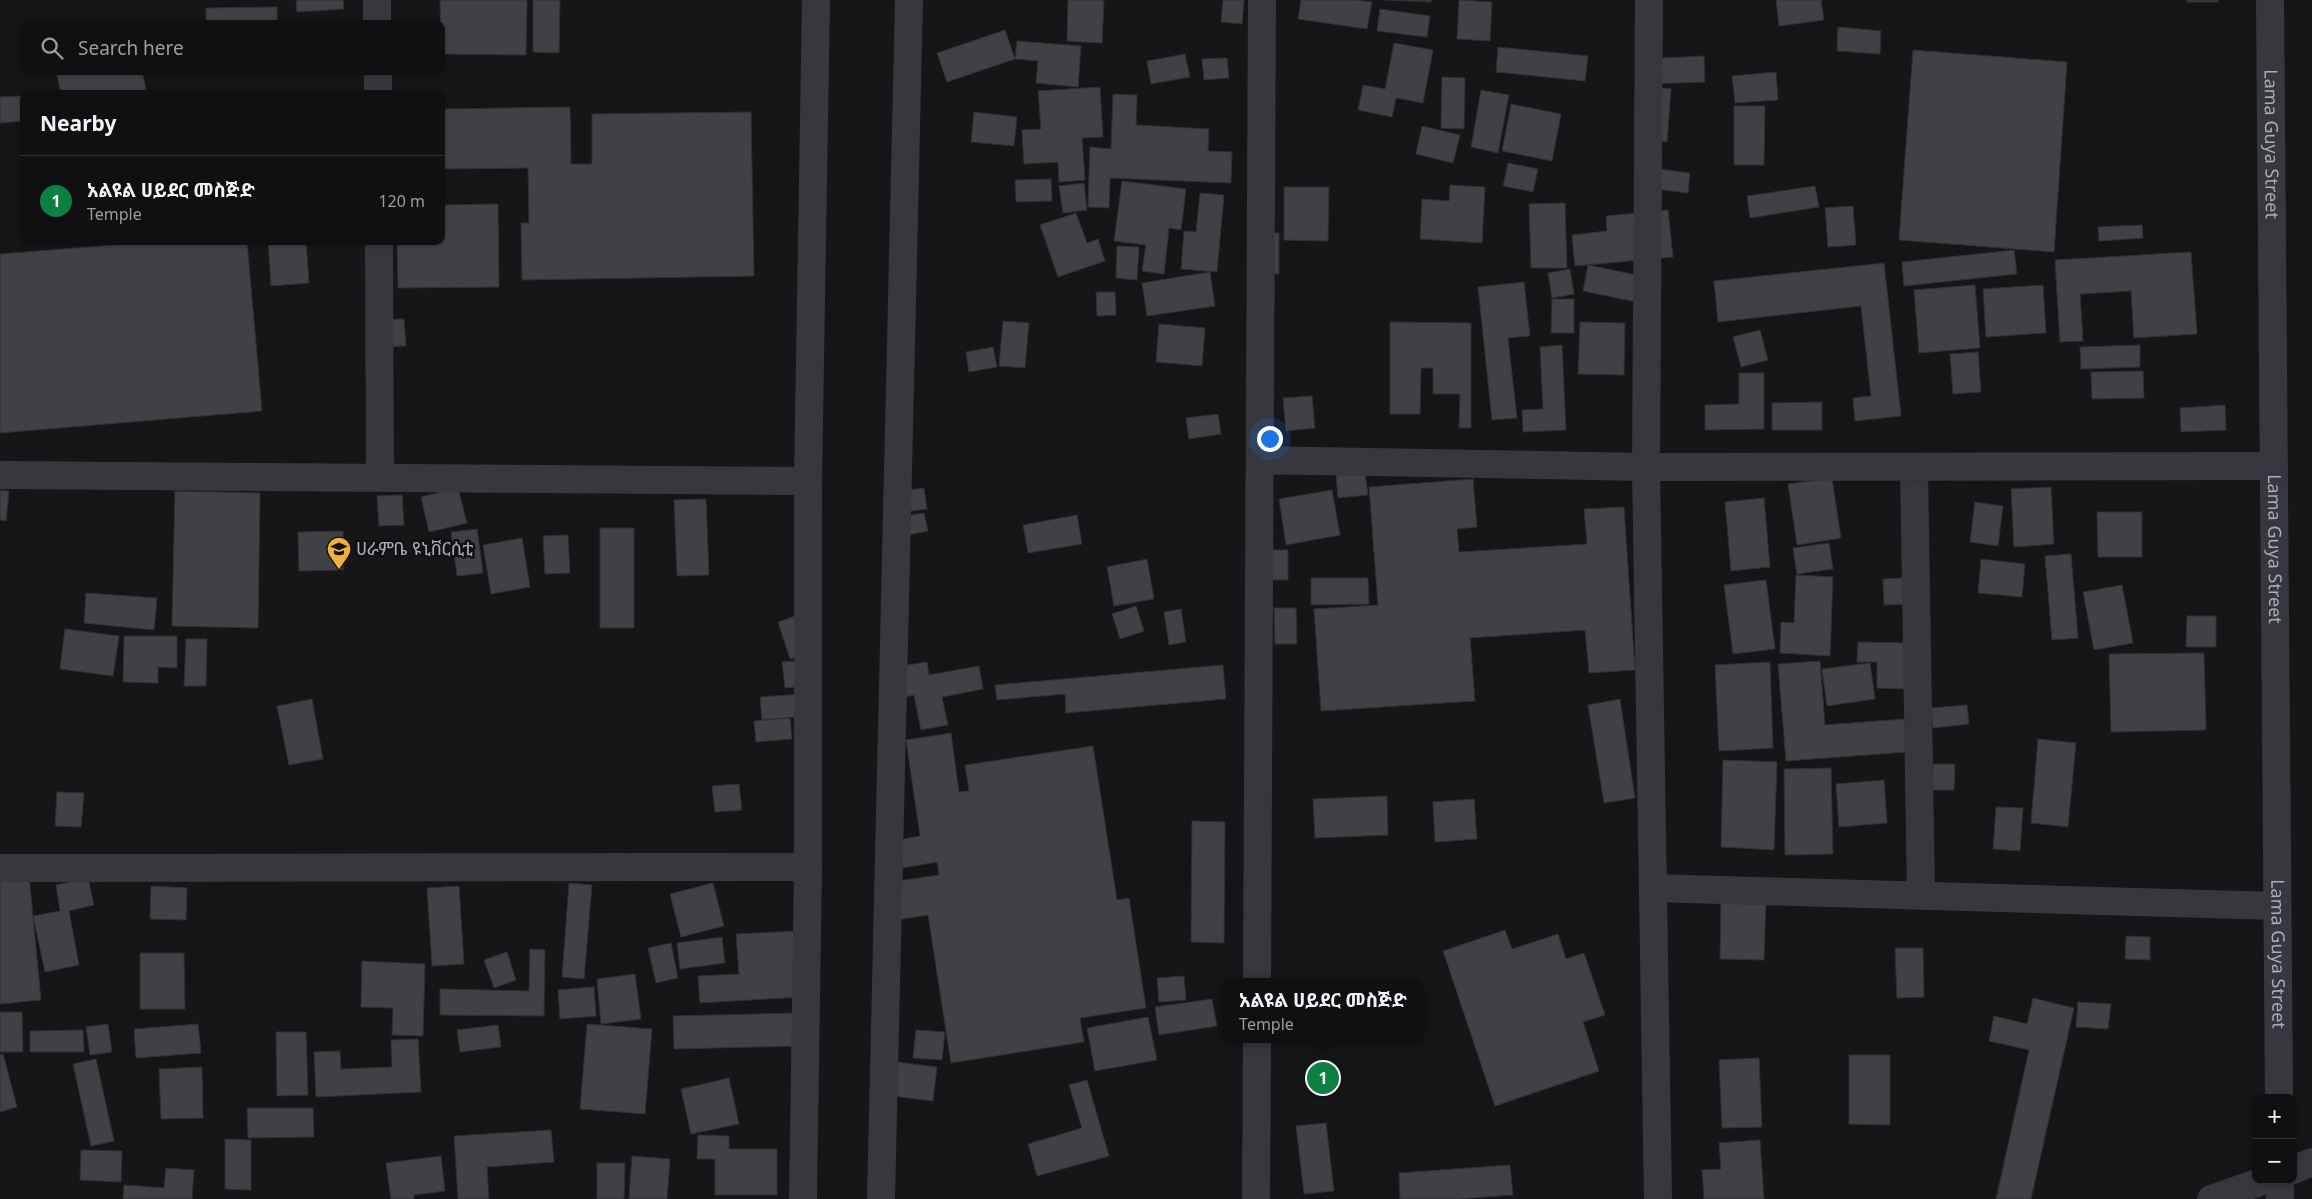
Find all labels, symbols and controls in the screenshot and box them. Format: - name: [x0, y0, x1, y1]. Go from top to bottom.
- search box: [20, 20, 445, 75]
- icon: search: [38, 34, 66, 62]
- text: Search here: [78, 35, 184, 61]
- street label: Lama Guya Street: [2260, 69, 2285, 219]
- text: Nearby: [40, 109, 116, 137]
- text: አልዩል ሀይደር መስጅድ: [87, 177, 255, 203]
- text: 1: [51, 190, 61, 212]
- text: 120 m: [378, 190, 425, 212]
- text: Temple: [87, 203, 142, 225]
- your location: [1257, 426, 1283, 452]
- street label: Lama Guya Street: [2263, 474, 2288, 624]
- school or university icon: ሀራምቤ ዩኒቨርሲቲ: [326, 536, 352, 570]
- place label: ሀራምቤ ዩኒቨርሲቲ: [356, 536, 473, 560]
- street label: Lama Guya Street: [2266, 879, 2291, 1029]
- popup: [1222, 978, 1424, 1043]
- text: አልዩል ሀይደር መስጅድ: [1239, 987, 1407, 1013]
- text: Temple: [1239, 1013, 1294, 1035]
- pin: 1: [1307, 1059, 1339, 1097]
- map controls: [2252, 1094, 2297, 1184]
- button: +: [2252, 1094, 2297, 1139]
- button: −: [2252, 1139, 2297, 1184]

